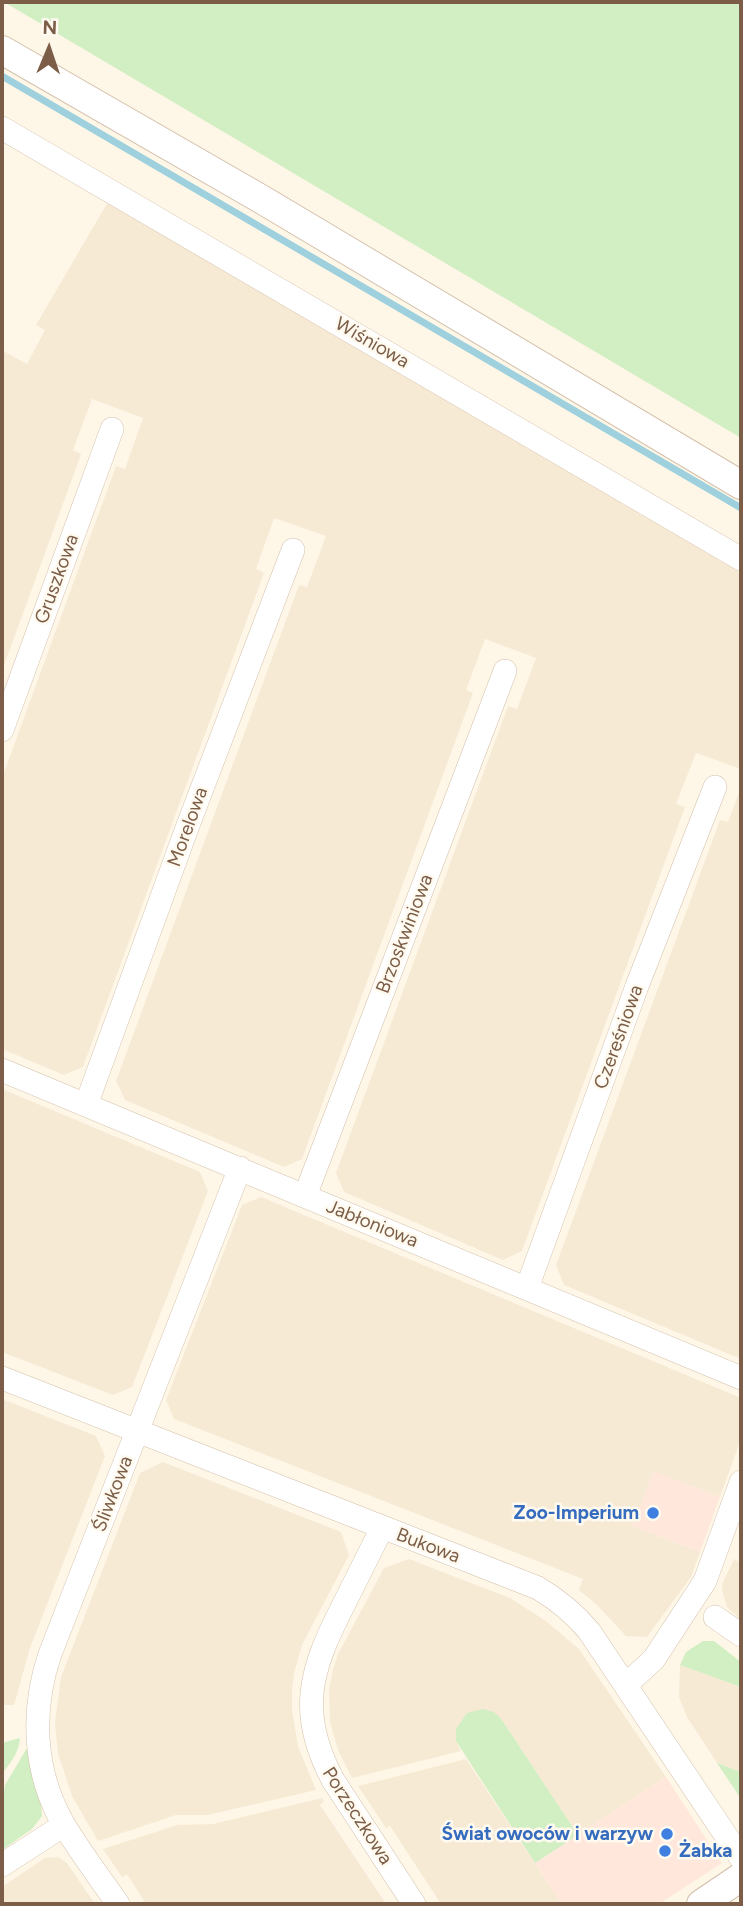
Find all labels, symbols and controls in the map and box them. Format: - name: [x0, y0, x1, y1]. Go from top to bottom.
- north arrow: [14, 14, 84, 84]
- text: N: [42, 16, 57, 39]
- street label: Wiśniowa: [331, 313, 413, 373]
- street label: Gruszkowa: [30, 531, 84, 627]
- street label: Morelowa: [163, 784, 213, 870]
- street label: Brzoskwiniowa: [372, 871, 438, 997]
- street label: Czereśniowa: [590, 982, 648, 1092]
- street label: Jabłoniowa: [323, 1195, 421, 1253]
- street label: Śliwkowa: [88, 1453, 138, 1535]
- place label: Zoo-Imperium: [514, 1502, 639, 1524]
- marker: Zoo-Imperium: [645, 1505, 661, 1521]
- street label: Bukowa: [393, 1523, 463, 1569]
- street label: Porzeczkowa: [317, 1763, 397, 1869]
- place label: Świat owoców i warzyw: [441, 1823, 653, 1845]
- marker: Świat owoców i warzyw: [659, 1826, 675, 1842]
- place label: Żabka: [679, 1840, 732, 1862]
- marker: Żabka: [657, 1843, 673, 1859]

